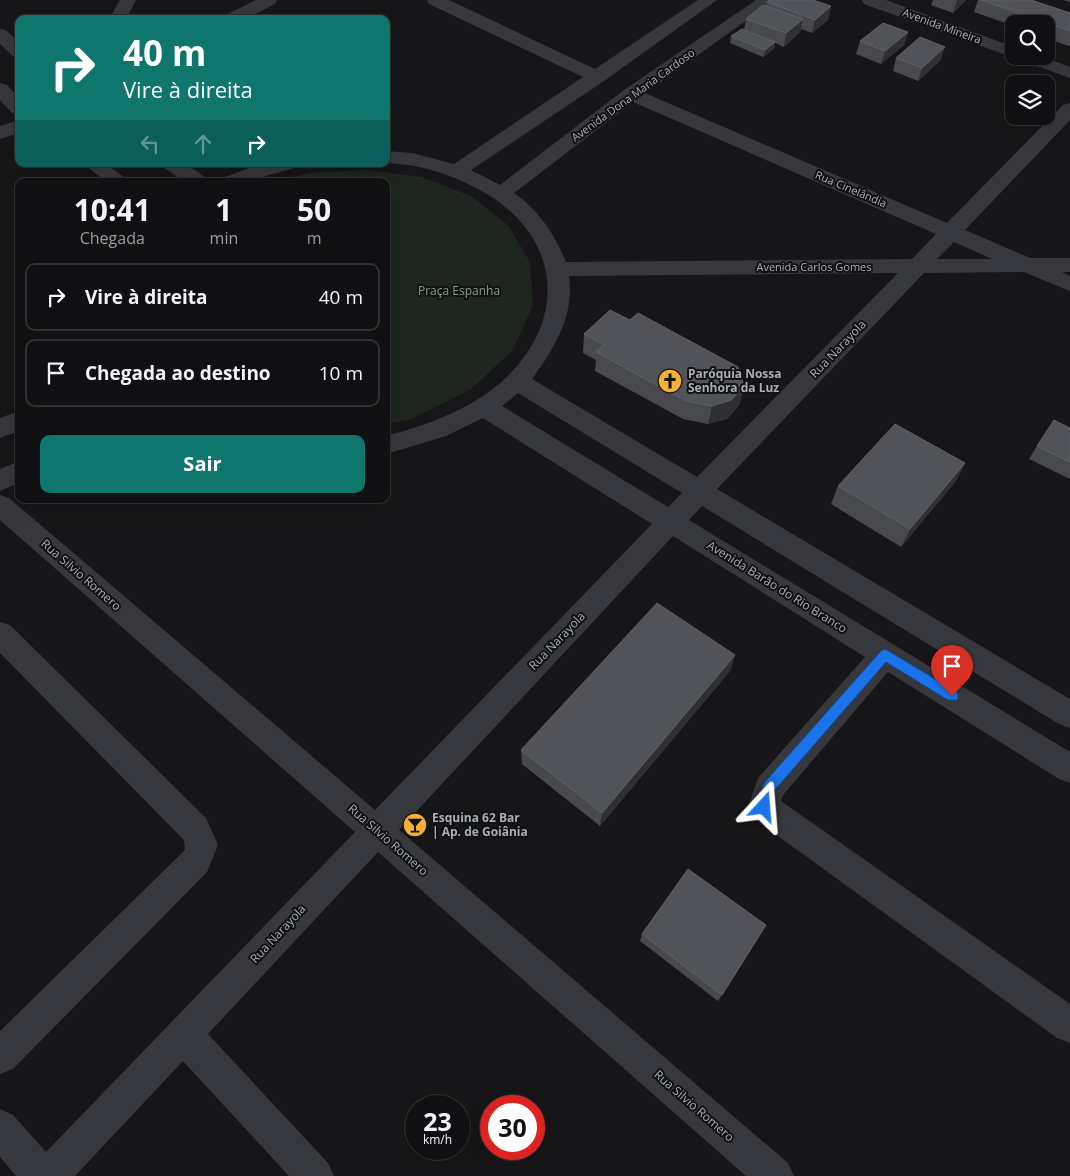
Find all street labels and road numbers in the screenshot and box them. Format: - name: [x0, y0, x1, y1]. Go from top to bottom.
- street label: Avenida Mineira: [901, 4, 984, 47]
- street label: Avenida Dona Maria Cardoso: [568, 44, 698, 144]
- street label: Rua Cinelândia: [813, 167, 889, 210]
- street label: Avenida Carlos Gomes: [756, 259, 872, 274]
- street label: Rua Narayola: [806, 316, 870, 381]
- street label: Rua Silvio Romero: [38, 535, 125, 614]
- street label: Avenida Barão do Rio Branco: [704, 536, 851, 637]
- street label: Rua Narayola: [525, 608, 589, 673]
- street label: Rua Silvio Romero: [345, 800, 432, 879]
- street label: Rua Narayola: [246, 901, 309, 967]
- street label: Rua Silvio Romero: [651, 1066, 738, 1145]

